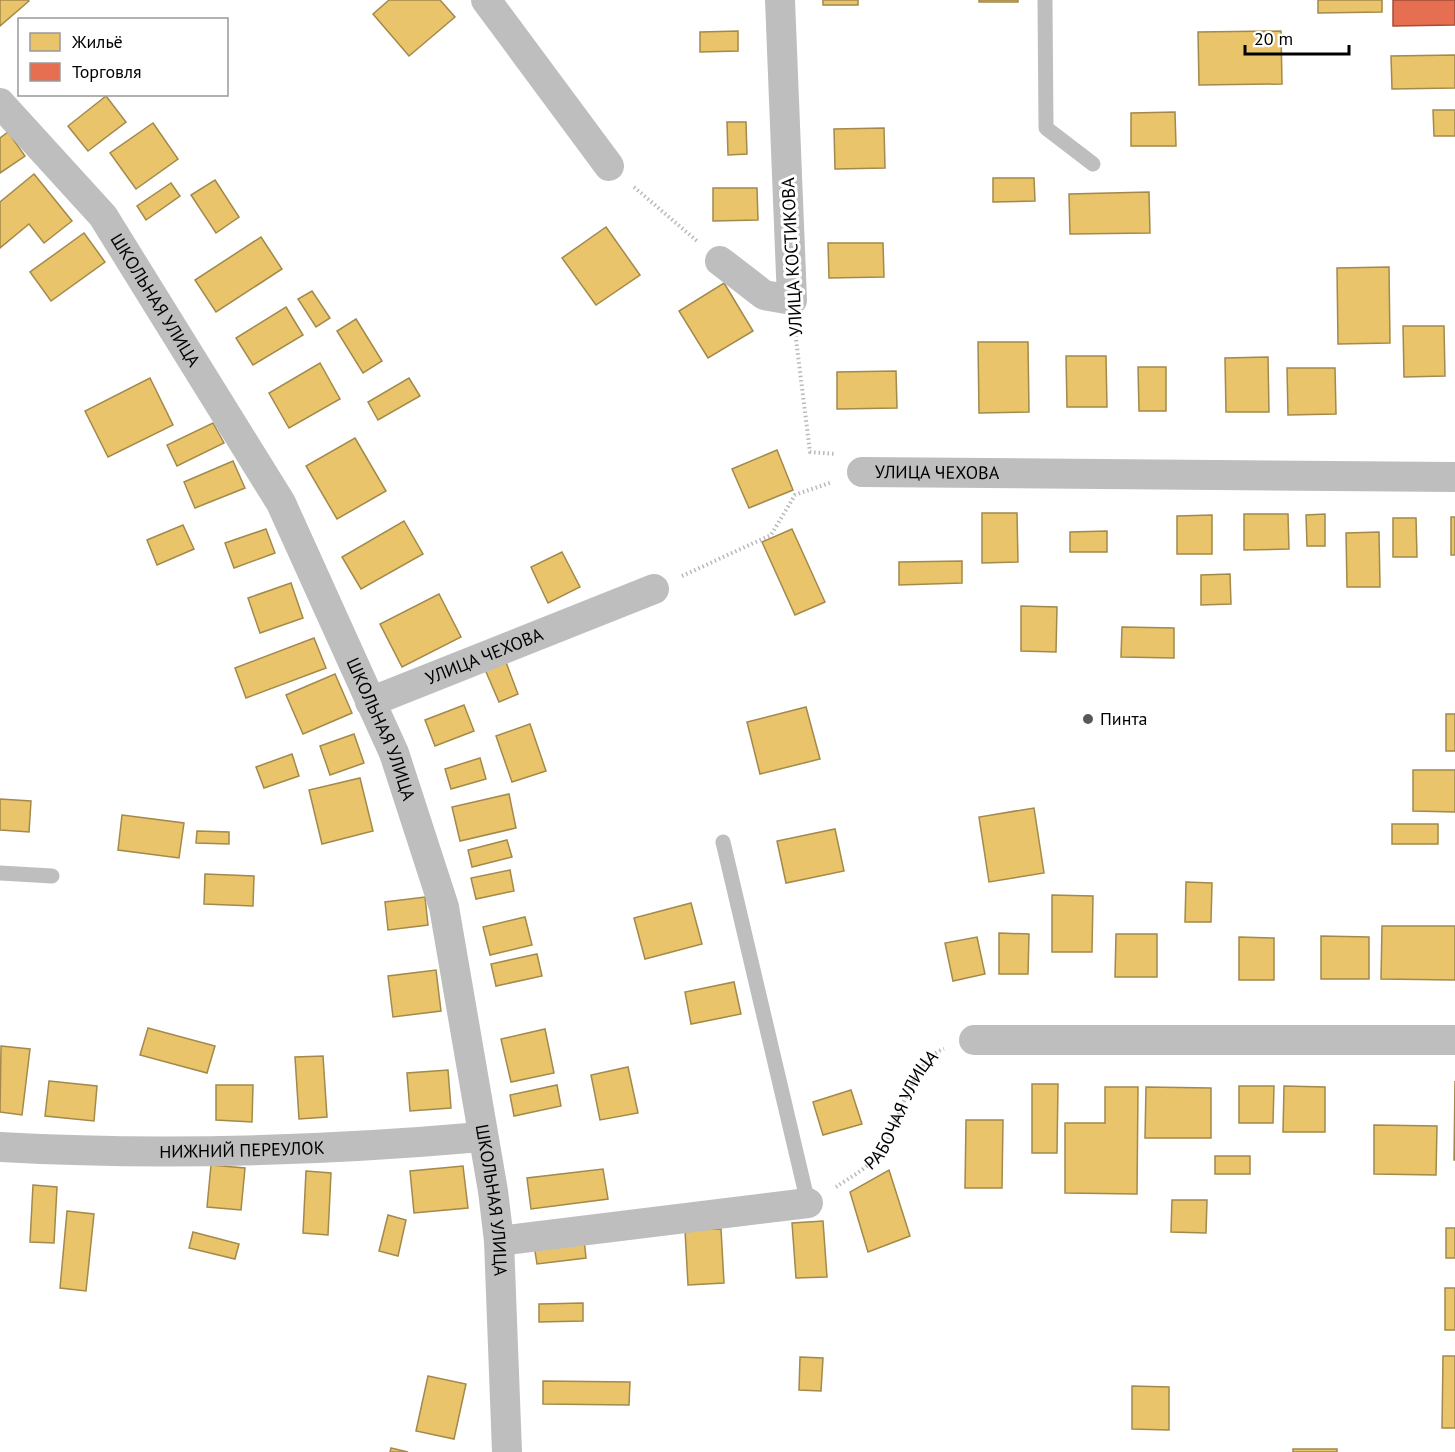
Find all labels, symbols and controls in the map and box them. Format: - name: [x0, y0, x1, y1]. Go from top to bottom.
- legend: [18, 18, 228, 96]
- scale bar: [1245, 18, 1348, 56]
- text: 20 m: [1254, 27, 1293, 50]
- text: Жильё: [71, 30, 123, 53]
- text: Торговля: [72, 60, 142, 83]
- street label: УЛИЦА КОСТИКОВА: [776, 177, 807, 337]
- street label: ШКОЛЬНАЯ УЛИЦА: [106, 229, 206, 371]
- street label: УЛИЦА ЧЕХОВА: [875, 460, 1000, 484]
- street label: УЛИЦА ЧЕХОВА: [422, 622, 547, 690]
- street label: ШКОЛЬНАЯ УЛИЦА: [341, 654, 421, 804]
- place label: Пинта: [1100, 707, 1148, 730]
- marker: Пинта: [1081, 712, 1095, 726]
- street label: РАБОЧАЯ УЛИЦА: [859, 1044, 943, 1174]
- street label: ШКОЛЬНАЯ УЛИЦА: [471, 1122, 512, 1277]
- street label: НИЖНИЙ ПЕРЕУЛОК: [159, 1136, 325, 1163]

